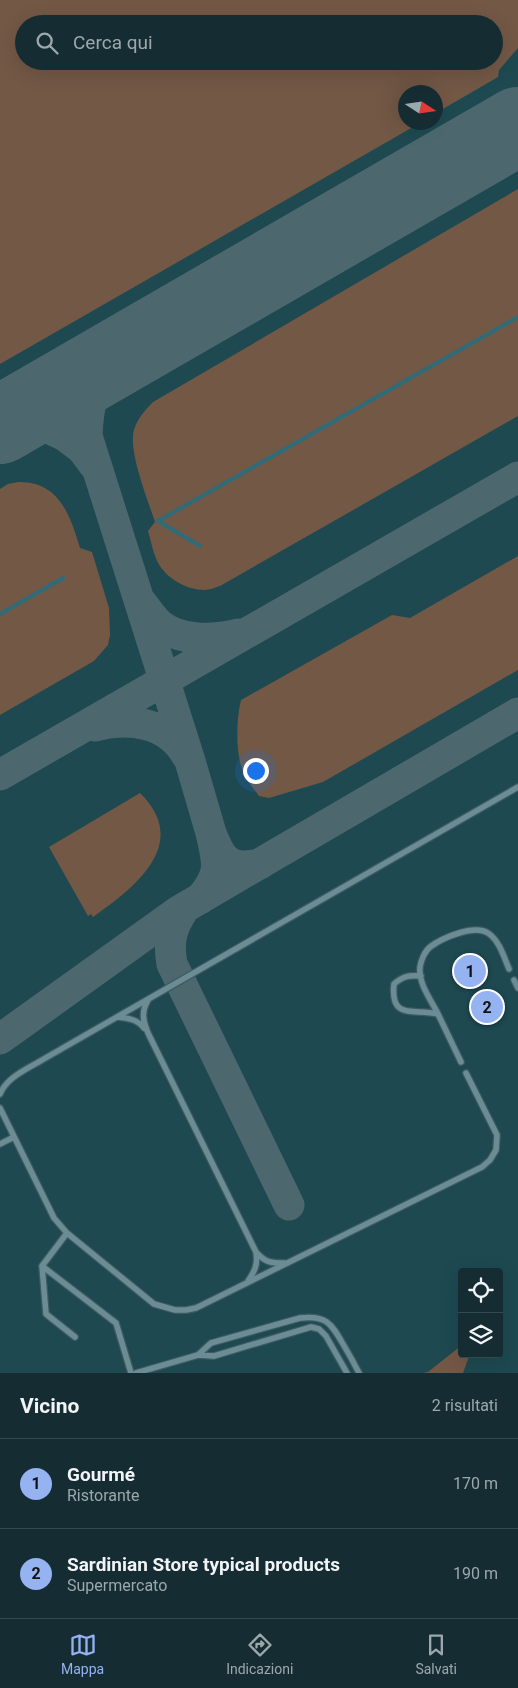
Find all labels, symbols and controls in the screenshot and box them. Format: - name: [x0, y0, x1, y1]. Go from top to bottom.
- search box: [15, 15, 503, 70]
- icon: search: [33, 29, 61, 57]
- text: Cerca qui: [73, 31, 153, 54]
- north arrow: [398, 85, 443, 130]
- your location: [243, 758, 269, 784]
- pin: 1: [454, 952, 486, 990]
- pin: 2: [471, 988, 503, 1026]
- map controls: [458, 1268, 503, 1358]
- button: locate: [458, 1268, 503, 1313]
- button: layers: [458, 1313, 503, 1358]
- text: Vicino: [20, 1394, 79, 1418]
- text: 2 risultati: [432, 1396, 498, 1415]
- text: Gourmé: [67, 1463, 135, 1486]
- text: 1: [31, 1474, 41, 1493]
- text: 170 m: [453, 1474, 498, 1493]
- text: Ristorante: [67, 1486, 140, 1505]
- text: Sardinian Store typical products: [67, 1553, 340, 1576]
- text: 2: [31, 1564, 41, 1583]
- text: 190 m: [453, 1564, 498, 1583]
- text: Supermercato: [67, 1576, 167, 1595]
- tab: Mappa: [61, 1631, 104, 1677]
- tab: Indicazioni: [226, 1631, 293, 1677]
- tab: Salvati: [415, 1631, 457, 1677]

